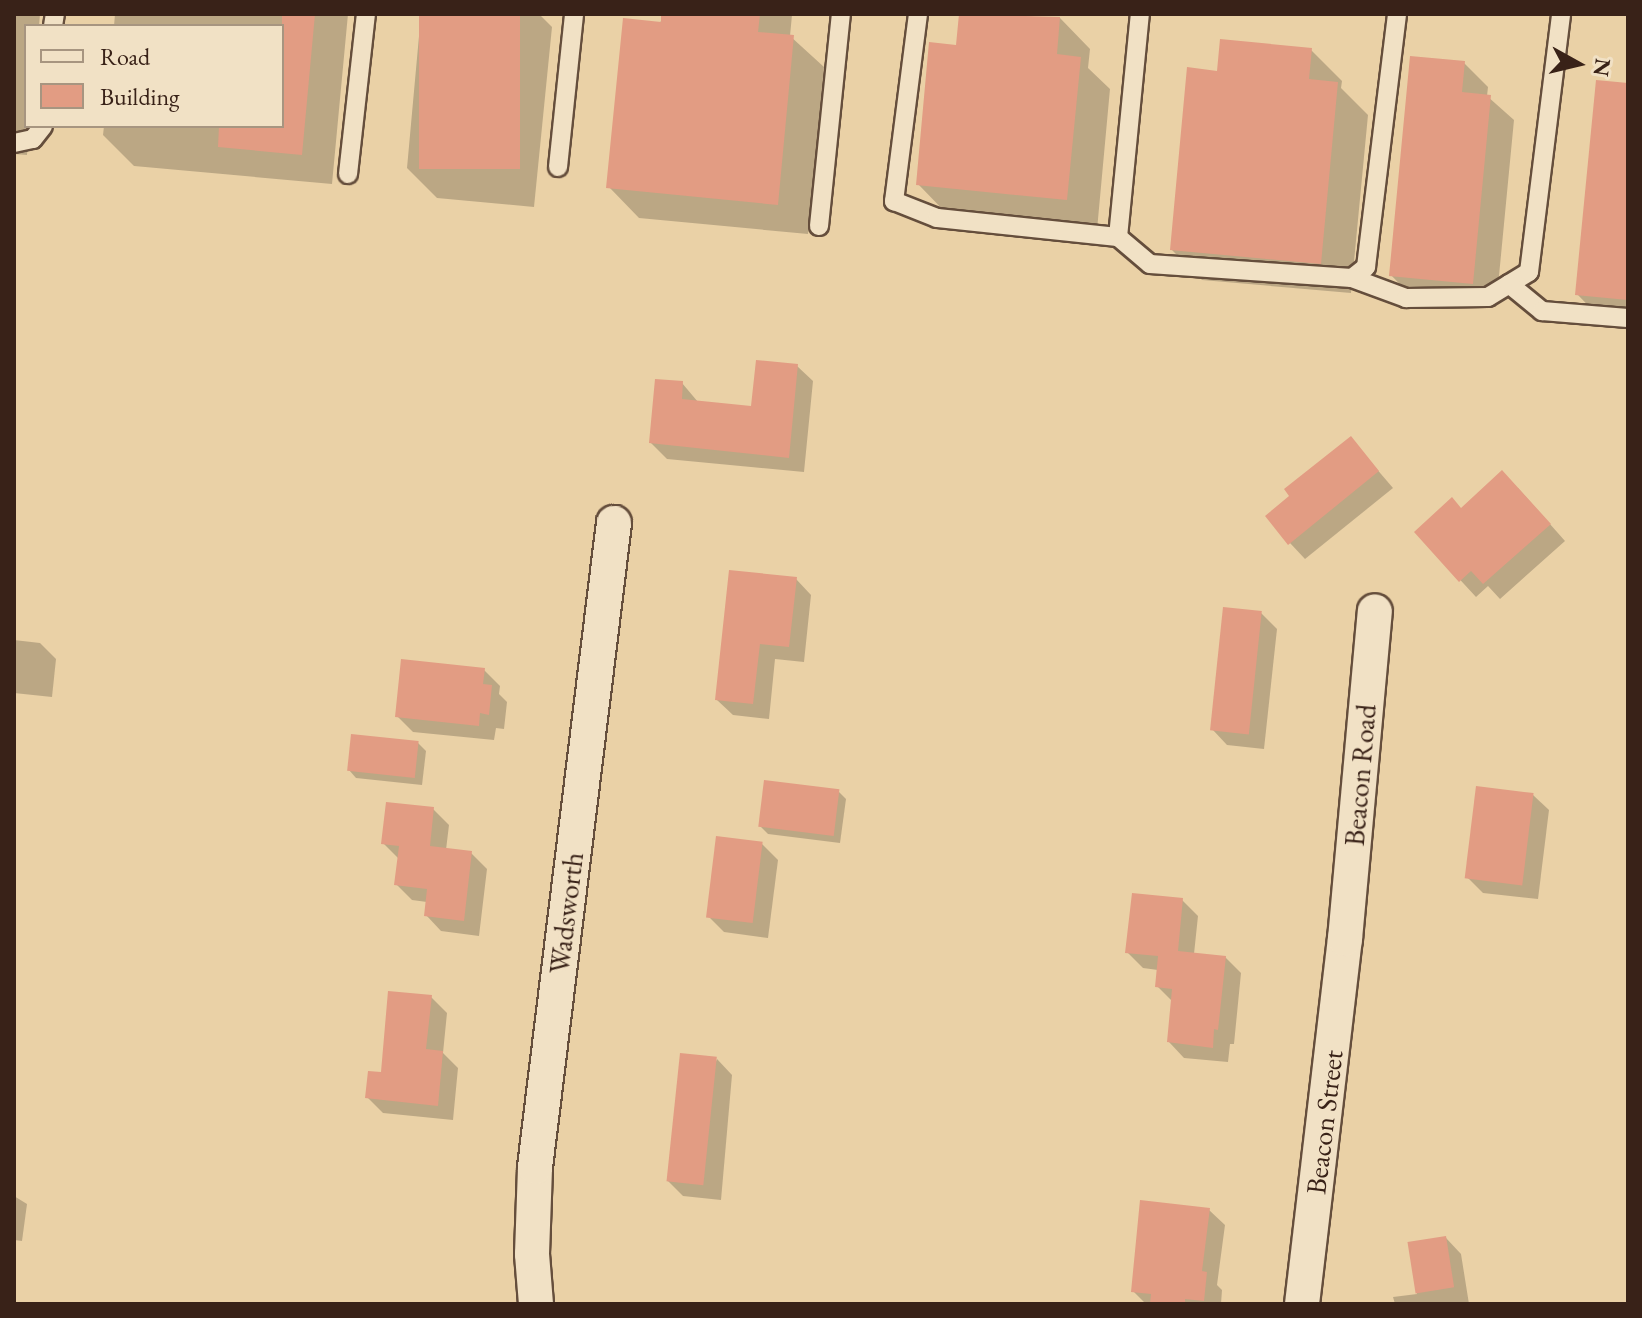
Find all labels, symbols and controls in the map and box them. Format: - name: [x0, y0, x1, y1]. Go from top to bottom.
- legend: [24, 24, 284, 128]
- north arrow: [1538, 24, 1618, 104]
- text: Road: [100, 41, 150, 72]
- text: N: [1587, 57, 1618, 78]
- text: Building: [100, 81, 180, 112]
- street label: Beacon Road: [1337, 703, 1383, 847]
- street label: Wadsworth: [542, 850, 590, 976]
- street label: Beacon Street: [1298, 1048, 1350, 1196]

